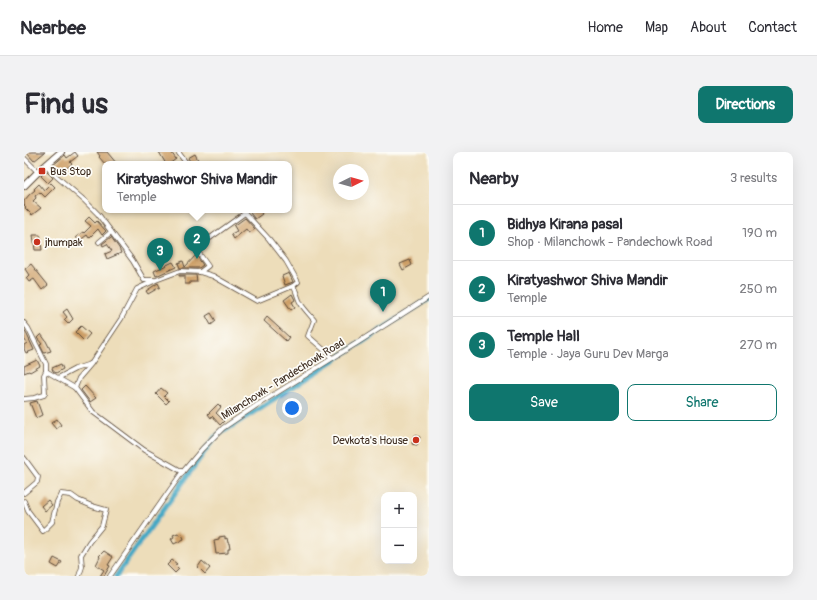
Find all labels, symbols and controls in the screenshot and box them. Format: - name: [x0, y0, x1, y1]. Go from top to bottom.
- text: Nearbee: [20, 16, 86, 40]
- text: Home: [588, 19, 623, 36]
- text: Map: [645, 19, 668, 36]
- text: About: [690, 19, 726, 36]
- text: Contact: [748, 19, 797, 36]
- button: Directions: [698, 86, 793, 123]
- text: Find us: [24, 87, 108, 122]
- popup: [102, 161, 292, 213]
- north arrow: [333, 164, 369, 200]
- place label: Bus Stop: [50, 165, 91, 178]
- marker: Bus Stop: [37, 166, 47, 176]
- text: Nearby: [469, 168, 518, 189]
- text: Kiratyashwor Shiva Mandir: [117, 170, 277, 189]
- text: 3 results: [730, 170, 777, 186]
- text: Temple: [117, 189, 157, 205]
- text: Bidhya Kirana pasal: [507, 215, 623, 234]
- text: 1: [479, 225, 485, 241]
- text: 190 m: [742, 225, 777, 241]
- pin: 2: [184, 226, 210, 259]
- text: Shop · Milanchowk - Pandechowk Road: [507, 234, 713, 250]
- place label: jhumpak: [44, 236, 83, 249]
- marker: jhumpak: [32, 237, 42, 247]
- pin: 3: [147, 238, 173, 271]
- text: Kiratyashwor Shiva Mandir: [507, 271, 668, 290]
- pin: 1: [370, 279, 396, 312]
- text: 2: [478, 281, 486, 297]
- text: 250 m: [739, 281, 777, 297]
- text: Temple: [507, 290, 547, 306]
- text: Temple Hall: [507, 327, 580, 346]
- street label: Milanchowk - Pandechowk Road: [219, 336, 347, 422]
- text: 3: [478, 337, 486, 353]
- text: 270 m: [740, 337, 777, 353]
- text: Temple · Jaya Guru Dev Marga: [507, 346, 668, 362]
- button: Save: [469, 384, 619, 421]
- button: Share: [627, 384, 777, 421]
- your location: [282, 398, 302, 418]
- place label: Devkota's House: [332, 434, 409, 447]
- marker: Devkota's House: [411, 435, 421, 445]
- map controls: [381, 492, 417, 564]
- button: +: [381, 492, 417, 528]
- button: −: [381, 528, 417, 564]

